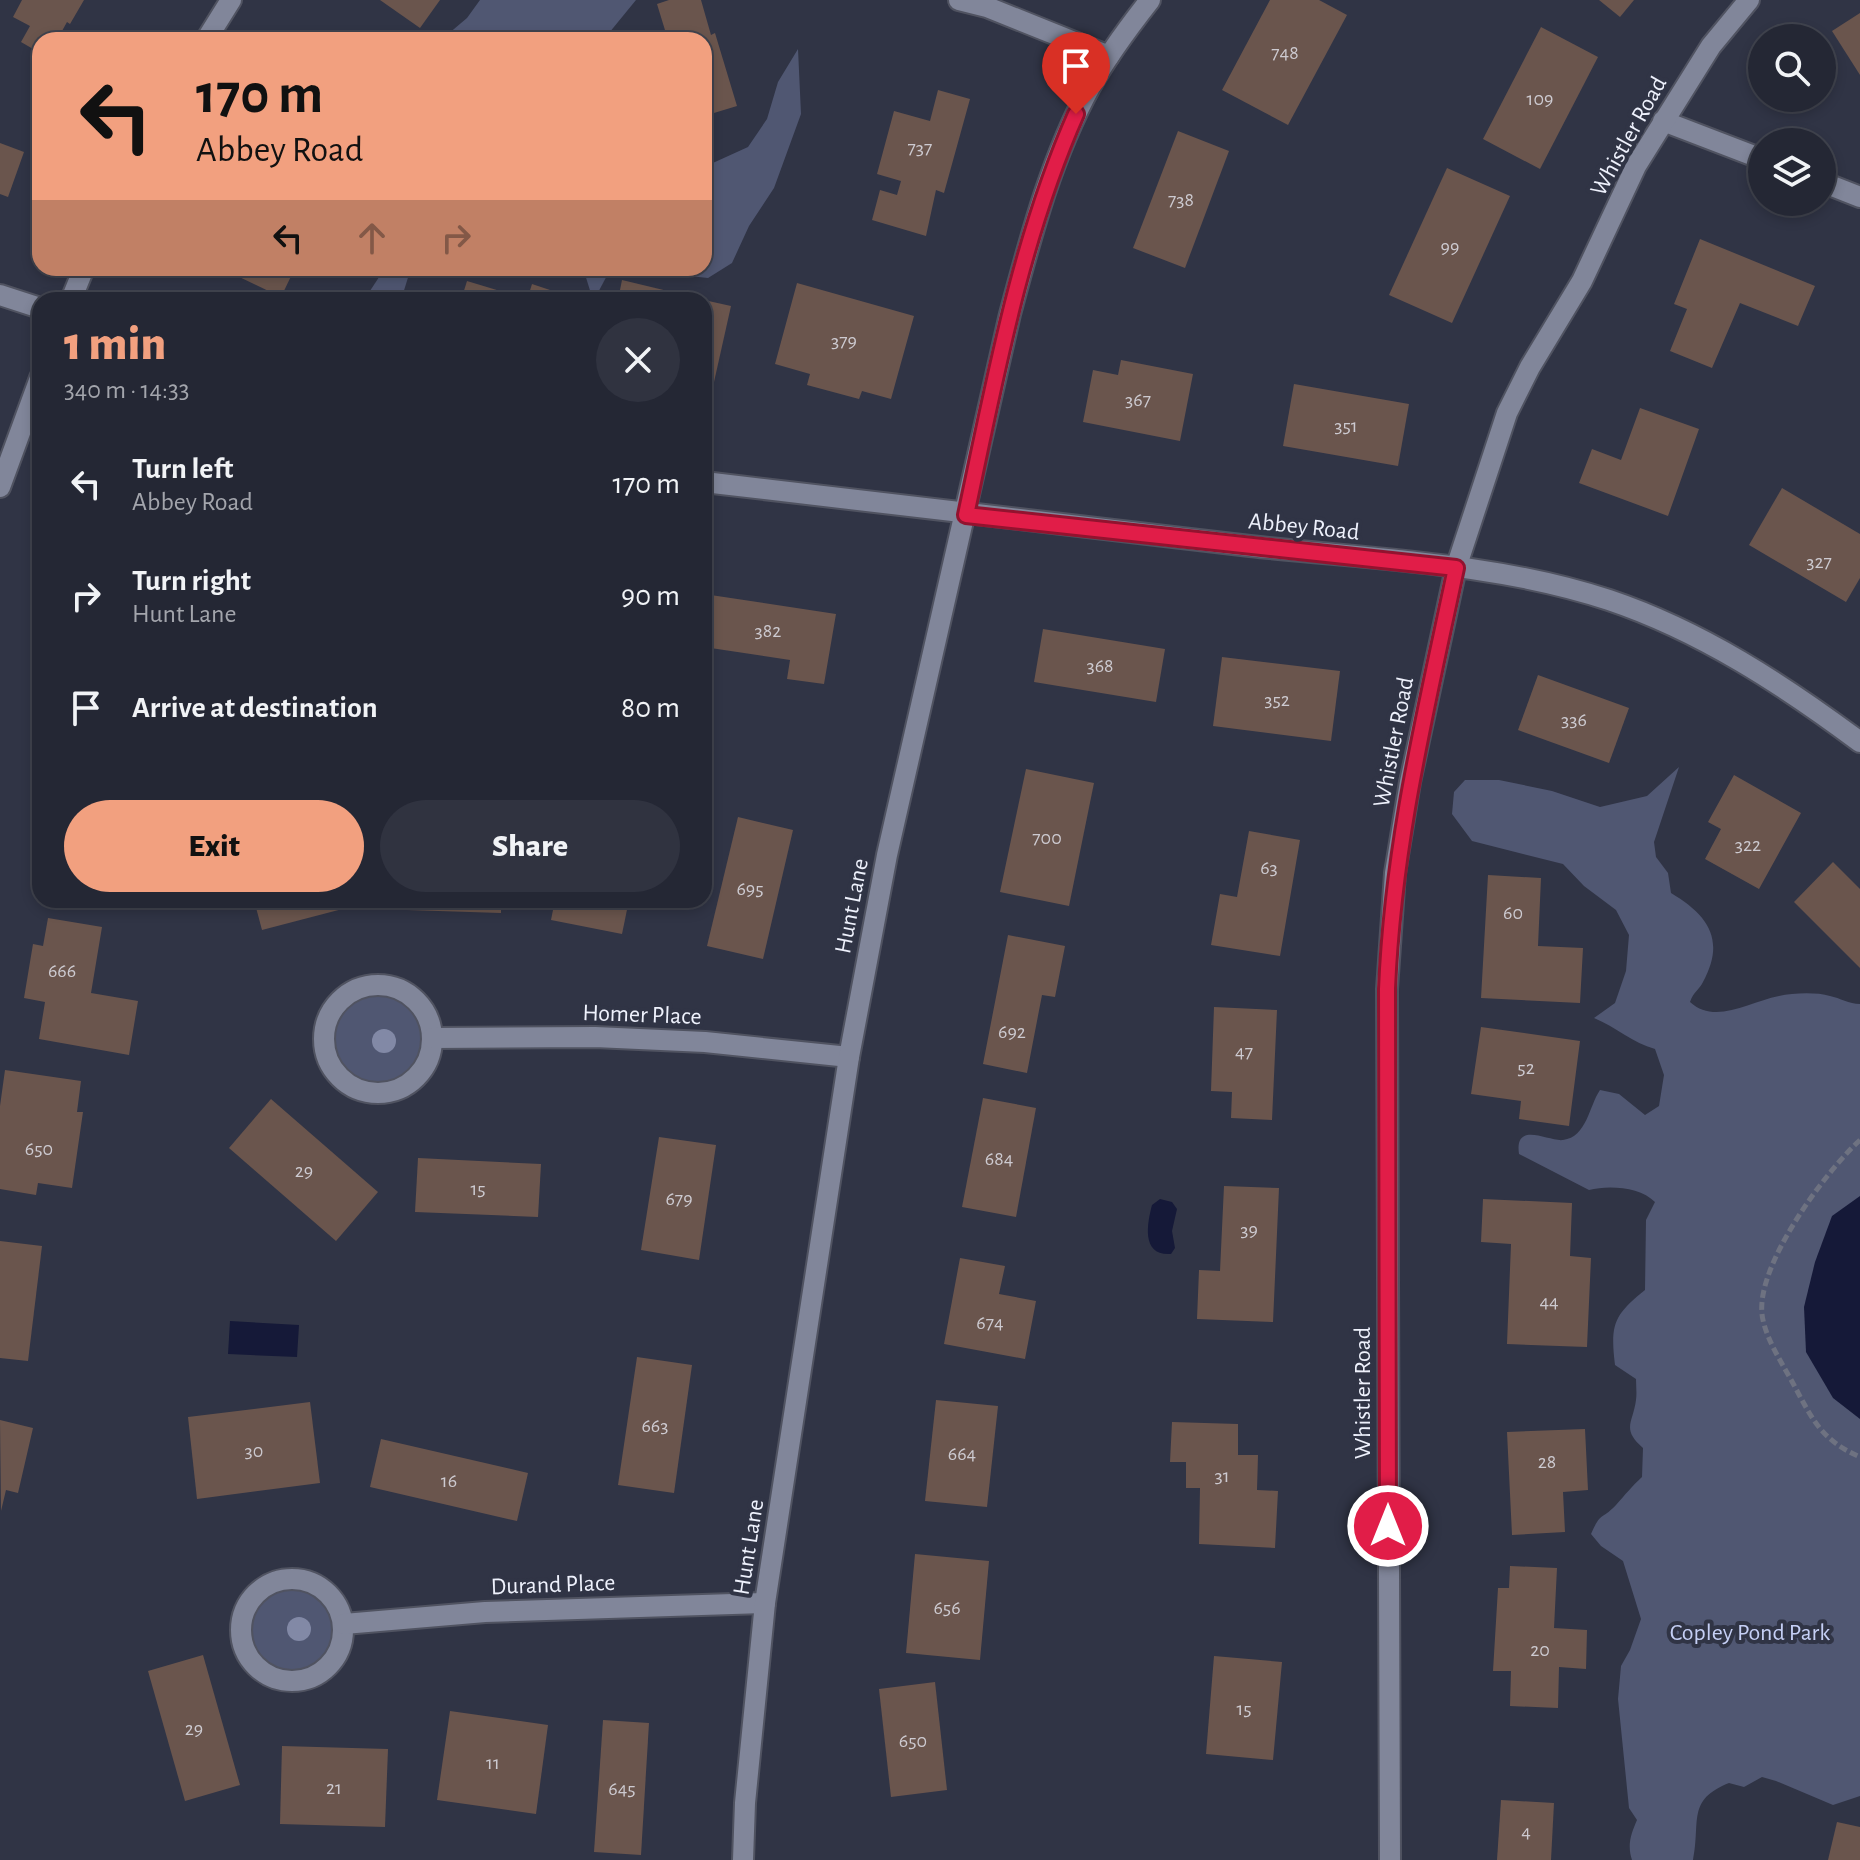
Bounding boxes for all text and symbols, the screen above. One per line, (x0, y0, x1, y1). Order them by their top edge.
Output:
map controls (1748, 24, 1836, 216)
button: search (1748, 24, 1836, 112)
pin (1042, 32, 1110, 114)
house number: 748 (1271, 43, 1299, 63)
icon: arrive (1054, 44, 1098, 88)
icon: left (64, 64, 168, 168)
text: 170 m (196, 67, 323, 123)
street label: Whistler Road (1586, 73, 1671, 200)
house number: 109 (1527, 89, 1553, 109)
button: layers (1748, 128, 1836, 216)
text: Abbey Road (196, 132, 363, 168)
house number: 737 (908, 138, 932, 158)
house number: 738 (1168, 190, 1194, 210)
icon: left (266, 216, 310, 260)
icon: ahead (350, 216, 394, 260)
icon: right (434, 216, 478, 260)
house number: 99 (1441, 237, 1459, 257)
button: close (596, 318, 680, 402)
text: 1 min (64, 321, 166, 369)
house number: 379 (831, 331, 857, 351)
text: 340 m · 14:33 (64, 377, 189, 403)
house number: 367 (1125, 390, 1151, 410)
house number: 351 (1334, 416, 1358, 436)
text: Turn left (132, 454, 233, 484)
icon: left (64, 462, 108, 506)
text: 170 m (612, 469, 680, 499)
text: Abbey Road (132, 489, 253, 515)
street label: Abbey Road (1247, 509, 1361, 545)
house number: 327 (1806, 552, 1832, 572)
text: Turn right (132, 566, 251, 596)
icon: right (64, 574, 108, 618)
text: 90 m (621, 581, 680, 611)
text: Hunt Lane (132, 601, 237, 627)
house number: 382 (755, 621, 781, 641)
house number: 368 (1086, 656, 1114, 676)
street label: Whistler Road (1370, 675, 1418, 809)
icon: arrive (64, 686, 108, 730)
house number: 352 (1264, 690, 1290, 710)
text: Arrive at destination (132, 693, 378, 723)
text: 80 m (621, 693, 680, 723)
house number: 336 (1561, 710, 1587, 730)
button: Exit (64, 800, 364, 892)
button: Share (380, 800, 680, 892)
house number: 700 (1032, 828, 1062, 848)
house number: 322 (1735, 835, 1761, 855)
street label: Hunt Lane (831, 857, 873, 956)
house number: 63 (1260, 858, 1278, 878)
house number: 695 (736, 879, 764, 899)
house number: 60 (1503, 903, 1523, 923)
house number: 666 (48, 961, 76, 981)
street label: Homer Place (582, 1001, 702, 1029)
house number: 692 (998, 1022, 1026, 1042)
house number: 47 (1235, 1042, 1253, 1062)
house number: 52 (1517, 1058, 1535, 1078)
house number: 650 (25, 1139, 53, 1159)
house number: 684 (985, 1149, 1013, 1169)
house number: 29 (295, 1161, 313, 1181)
house number: 15 (470, 1179, 486, 1199)
house number: 679 (665, 1189, 693, 1209)
house number: 39 (1240, 1220, 1258, 1240)
house number: 44 (1539, 1292, 1559, 1312)
house number: 674 (976, 1313, 1004, 1333)
street label: Whistler Road (1351, 1327, 1375, 1459)
house number: 663 (641, 1416, 669, 1436)
house number: 30 (245, 1441, 263, 1461)
house number: 664 (948, 1444, 976, 1464)
house number: 28 (1538, 1452, 1556, 1472)
house number: 31 (1214, 1466, 1230, 1486)
house number: 16 (441, 1471, 457, 1491)
position arrow (1346, 1484, 1430, 1568)
street label: Hunt Lane (730, 1498, 768, 1597)
street label: Durand Place (490, 1571, 616, 1599)
house number: 656 (933, 1598, 961, 1618)
park label: Copley Pond Park (1670, 1621, 1830, 1645)
house number: 20 (1530, 1640, 1550, 1660)
house number: 15 (1236, 1699, 1252, 1719)
house number: 29 (185, 1719, 203, 1739)
house number: 650 (899, 1731, 927, 1751)
house number: 11 (486, 1753, 500, 1773)
house number: 21 (326, 1778, 342, 1798)
house number: 645 (608, 1779, 636, 1799)
house number: 4 (1521, 1822, 1531, 1842)

